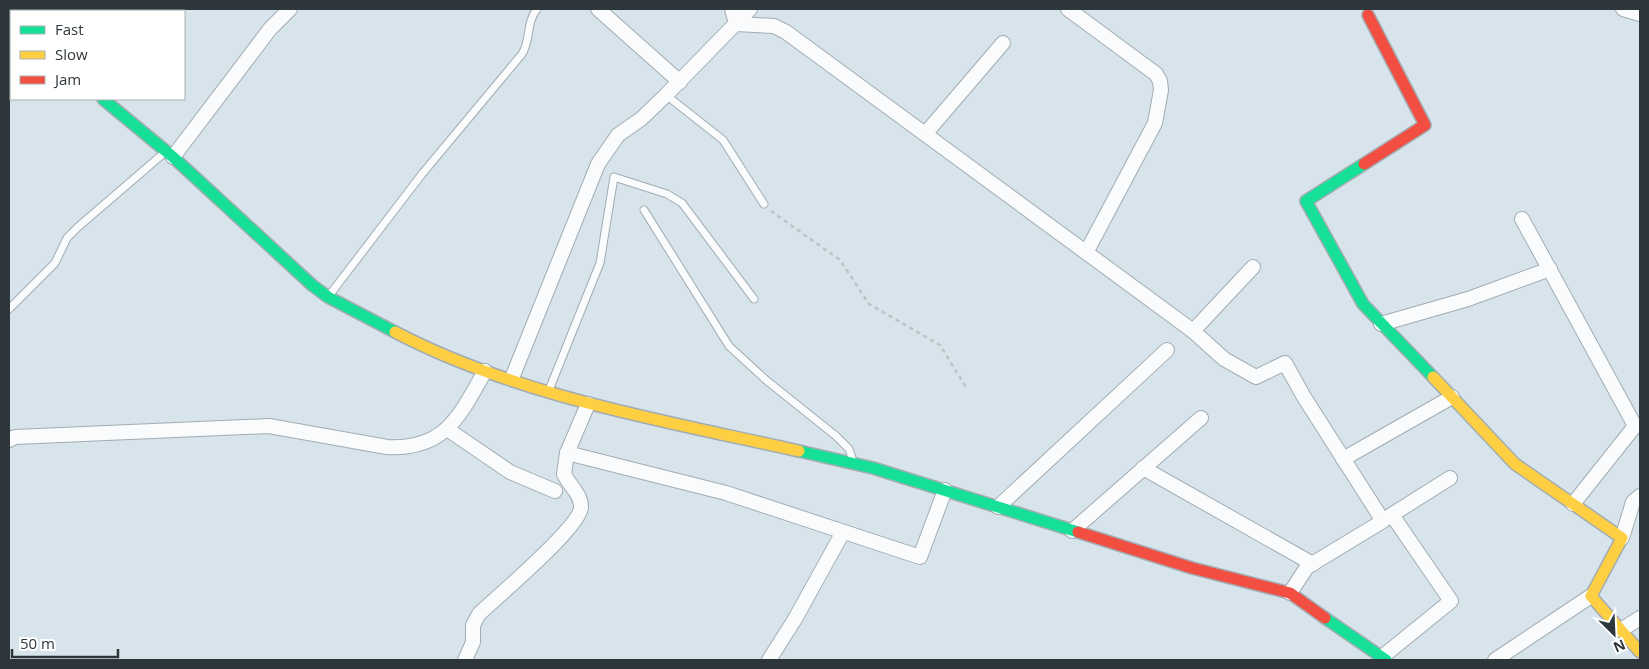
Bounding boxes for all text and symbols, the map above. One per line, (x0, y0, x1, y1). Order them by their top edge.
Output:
legend (10, 10, 185, 100)
text: Fast (55, 19, 84, 39)
text: Slow (55, 44, 88, 64)
text: Jam (53, 69, 81, 89)
north arrow (1589, 609, 1639, 659)
scale bar (12, 626, 119, 658)
text: 50 m (20, 633, 55, 653)
text: N (1610, 635, 1629, 657)

